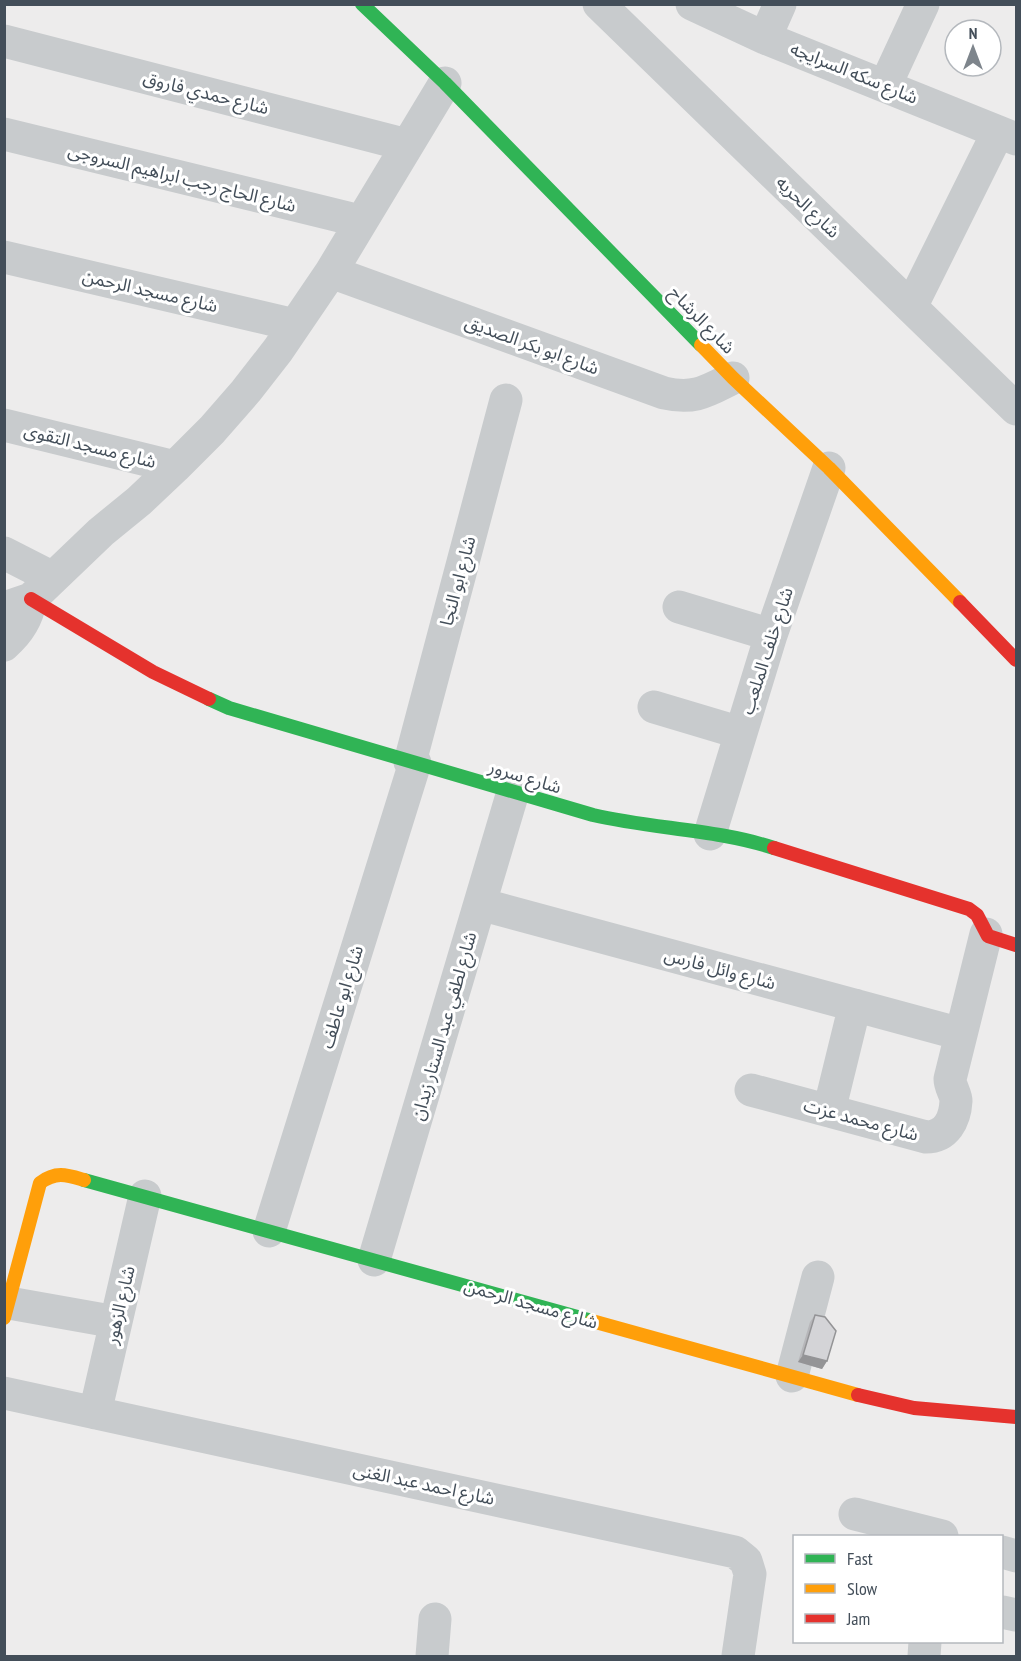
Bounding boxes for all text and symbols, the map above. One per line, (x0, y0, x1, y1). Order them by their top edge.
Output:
north arrow (943, 18, 1003, 78)
text: N (969, 23, 977, 43)
street label: شارع سكه السرايجه (786, 36, 921, 111)
street label: شارع حمدي فاروق (140, 66, 271, 122)
street label: شارع الحاج رجب ابراهيم السروجى (65, 138, 299, 220)
street label: شارع الحريه (769, 171, 845, 245)
street label: شارع مسجد الرحمن (80, 264, 220, 320)
street label: شارع الرشاح (662, 281, 740, 360)
street label: شارع ابو بكر الصديق (461, 310, 602, 382)
street label: شارع مسجد التقوى (21, 418, 159, 476)
street label: شارع ابو النجا (434, 533, 483, 629)
street label: شارع خلف الملعب (735, 584, 801, 718)
street label: شارع سرور (484, 754, 564, 801)
street label: شارع لطفي عبد الستار زيدان (406, 929, 484, 1124)
street label: شارع ابو عاطف (315, 943, 371, 1052)
street label: شارع وائل فارس (661, 943, 778, 997)
street label: شارع محمد عزت (801, 1093, 921, 1149)
street label: شارع الزهور (99, 1263, 143, 1348)
street label: شارع مسجد الرحمن (461, 1273, 601, 1336)
street label: شارع احمد عبد الغنى (351, 1457, 497, 1513)
legend (793, 1535, 1003, 1643)
text: Fast (847, 1547, 873, 1570)
text: Slow (847, 1577, 878, 1600)
text: Jam (846, 1607, 870, 1630)

